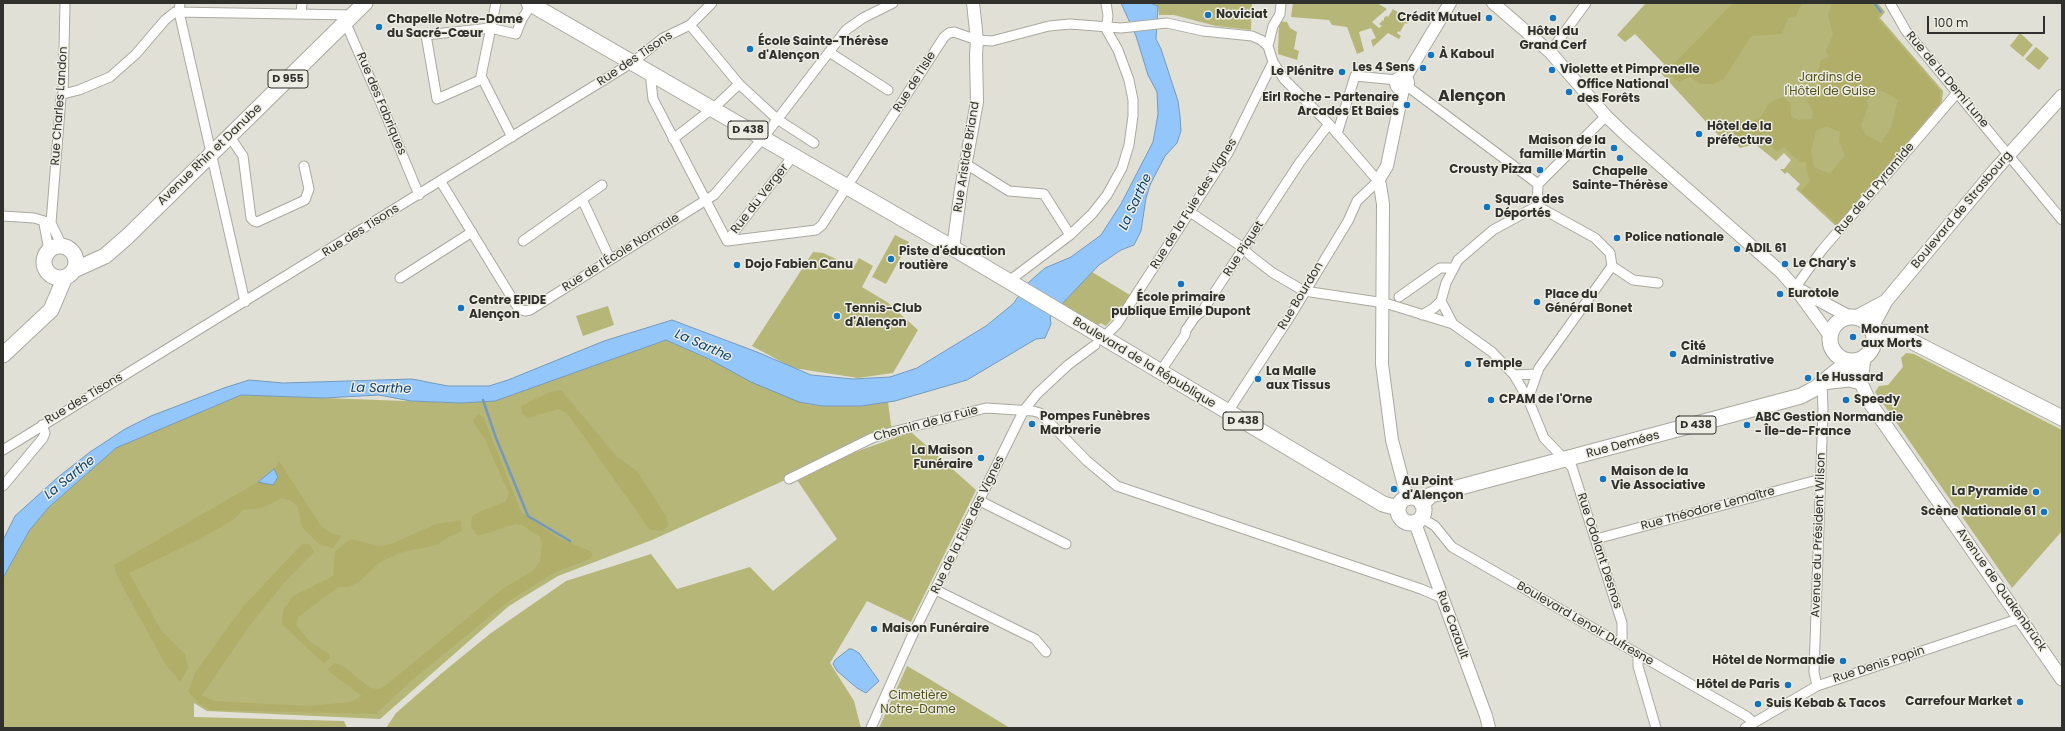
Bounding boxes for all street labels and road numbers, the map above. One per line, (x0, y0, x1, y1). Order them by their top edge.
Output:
street label: Rue des Tisons (595, 28, 675, 90)
street label: Rue de la Demi Lune (1903, 29, 1991, 131)
street label: Rue Charles Landon (49, 46, 71, 166)
street label: Rue de l'Isle (891, 49, 939, 115)
street label: Rue des Fabriques (353, 51, 409, 157)
road number: D 955 (268, 70, 308, 88)
street label: Rue Aristide Briand (951, 100, 983, 214)
street label: Avenue Rhin et Danube (155, 101, 265, 209)
road number: D 438 (728, 121, 768, 139)
street label: Rue de la Fuie des Vignes (1148, 136, 1240, 272)
street label: Rue de la Pyramide (1832, 140, 1918, 238)
street label: Boulevard de Strasbourg (1909, 148, 2015, 272)
street label: Rue du Verger (728, 161, 792, 237)
street label: Rue des Tisons (320, 202, 402, 260)
street label: Rue de l'École Normale (560, 211, 682, 295)
street label: Rue Piquet (1221, 219, 1267, 279)
street label: Rue Bourdon (1275, 260, 1327, 332)
street label: Boulevard de la République (1070, 314, 1218, 412)
street label: Rue des Tisons (43, 370, 125, 428)
street label: Chemin de la Fuie (872, 403, 980, 445)
road number: D 438 (1223, 412, 1263, 430)
road number: D 438 (1676, 416, 1716, 434)
street label: Rue Demées (1585, 428, 1661, 462)
street label: Avenue du Président Wilson (1809, 452, 1829, 618)
street label: Rue de la Fuie des Vignes (928, 454, 1008, 596)
street label: Rue Théodore Lemaître (1639, 484, 1777, 534)
street label: Rue Odolant Desnos (1573, 491, 1625, 611)
street label: Avenue de Quakenbrück (1953, 526, 2049, 654)
street label: Boulevard Lenoir Dufresne (1514, 579, 1656, 669)
street label: Rue Cazault (1433, 589, 1471, 661)
street label: Rue Denis Papin (1831, 643, 1927, 687)

